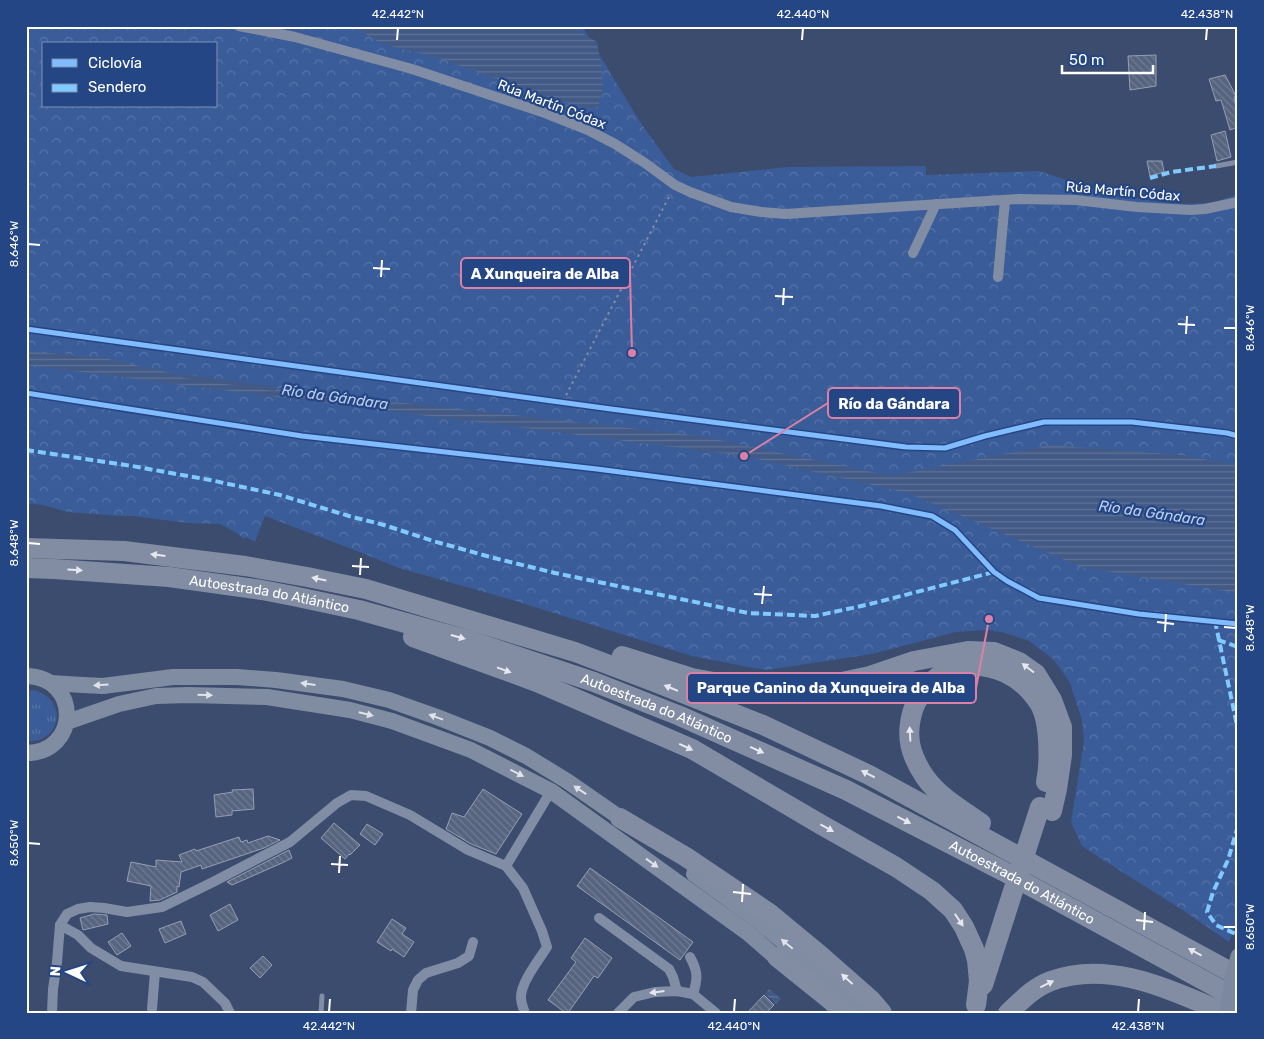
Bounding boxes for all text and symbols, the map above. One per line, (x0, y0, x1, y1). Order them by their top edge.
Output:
text: 42.442°N (372, 7, 424, 21)
text: 42.440°N (777, 7, 829, 21)
text: 42.438°N (1181, 7, 1233, 21)
legend (42, 42, 218, 108)
scale bar (1062, 42, 1153, 74)
text: 50 m (1069, 51, 1104, 69)
text: Ciclovía (88, 54, 142, 72)
street label: Rúa Martín Códax (495, 76, 609, 133)
text: Sendero (88, 78, 146, 96)
street label: Rúa Martín Códax (1065, 178, 1181, 205)
text: 8.646°W (7, 220, 21, 267)
callout: A Xunqueira de Alba (461, 258, 630, 288)
text: A Xunqueira de Alba (471, 265, 619, 283)
text: 8.646°W (1243, 304, 1257, 351)
water label: Río da Gándara (280, 381, 390, 413)
callout: Río da Gándara (828, 388, 960, 418)
text: Río da Gándara (838, 395, 950, 413)
water label: Río da Gándara (1097, 497, 1207, 529)
text: 8.648°W (7, 519, 21, 567)
one-way arrow (150, 551, 166, 559)
one-way arrow (67, 567, 83, 575)
street label: Autoestrada do Atlántico (188, 572, 351, 617)
one-way arrow (310, 575, 326, 583)
text: 8.648°W (1243, 604, 1257, 652)
one-way arrow (451, 633, 466, 641)
one-way arrow (1022, 663, 1035, 674)
one-way arrow (497, 666, 512, 674)
street label: Autoestrada do Atlántico (579, 670, 735, 747)
callout: Parque Canino da Xunqueira de Alba (687, 673, 976, 703)
text: Parque Canino da Xunqueira de Alba (697, 679, 965, 697)
one-way arrow (300, 680, 316, 688)
one-way arrow (93, 682, 109, 690)
one-way arrow (664, 684, 678, 692)
one-way arrow (197, 692, 213, 700)
one-way arrow (358, 710, 373, 718)
one-way arrow (428, 713, 443, 721)
one-way arrow (905, 726, 913, 742)
one-way arrow (679, 743, 693, 751)
one-way arrow (750, 747, 764, 755)
one-way arrow (510, 769, 524, 777)
one-way arrow (861, 770, 875, 778)
one-way arrow (573, 785, 587, 795)
one-way arrow (897, 816, 911, 824)
text: 8.650°W (7, 819, 21, 866)
one-way arrow (819, 824, 834, 832)
street label: Autoestrada do Atlántico (946, 837, 1097, 928)
one-way arrow (645, 858, 658, 868)
text: 8.650°W (1243, 903, 1257, 950)
one-way arrow (954, 913, 964, 926)
one-way arrow (781, 938, 793, 950)
north arrow (42, 946, 92, 996)
one-way arrow (1188, 948, 1202, 956)
text: N (47, 966, 64, 977)
one-way arrow (842, 973, 854, 985)
one-way arrow (1040, 980, 1054, 988)
one-way arrow (649, 988, 665, 996)
text: 42.442°N (303, 1019, 355, 1033)
text: 42.440°N (708, 1019, 760, 1033)
text: 42.438°N (1112, 1019, 1164, 1033)

